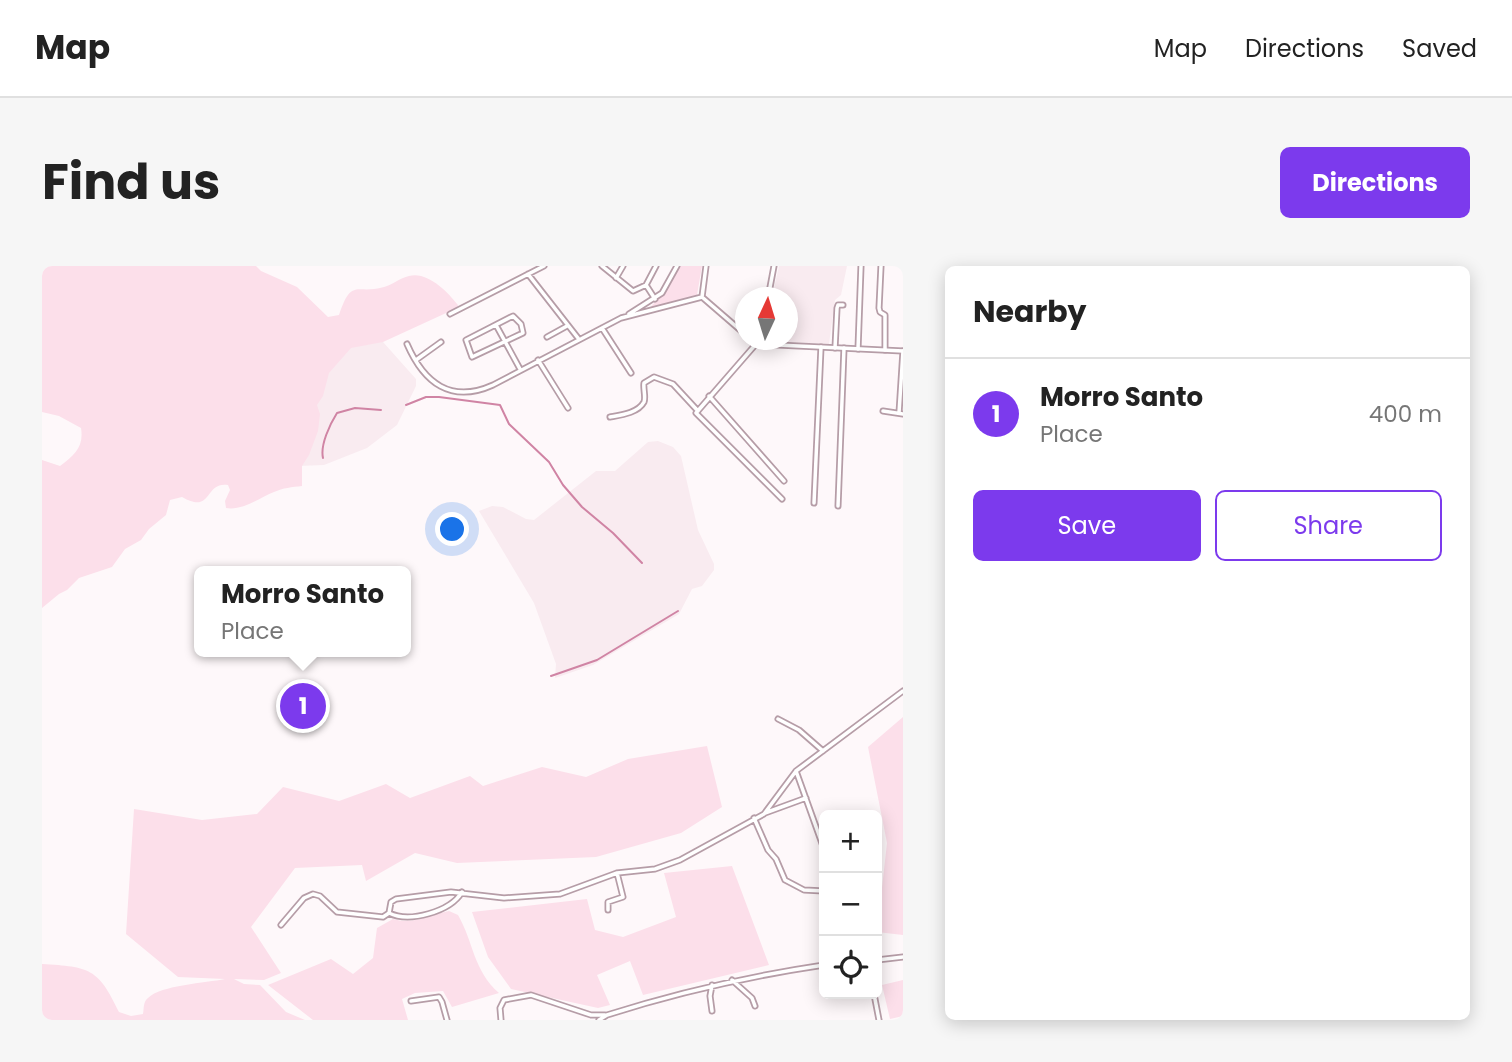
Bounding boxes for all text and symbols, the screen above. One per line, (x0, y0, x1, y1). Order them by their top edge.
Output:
text: Map (35, 24, 110, 71)
text: Map (1154, 32, 1207, 65)
text: Directions (1245, 32, 1364, 65)
text: Saved (1402, 32, 1477, 65)
button: Directions (1280, 147, 1470, 218)
text: Find us (42, 148, 220, 216)
north arrow (735, 287, 798, 350)
text: Nearby (973, 290, 1087, 333)
text: Morro Santo (1040, 379, 1203, 415)
text: 1 (992, 398, 1000, 430)
text: 400 m (1369, 398, 1442, 430)
text: Place (1040, 418, 1103, 450)
button: Save (973, 490, 1201, 561)
button: Share (1215, 490, 1442, 561)
your location (435, 512, 469, 546)
popup (194, 566, 411, 657)
text: Morro Santo (221, 576, 384, 612)
text: Place (221, 615, 284, 647)
pin: 1 (280, 680, 326, 732)
map controls (819, 810, 882, 999)
button: + (819, 810, 882, 873)
button: − (819, 873, 882, 936)
button: locate (819, 936, 882, 999)

